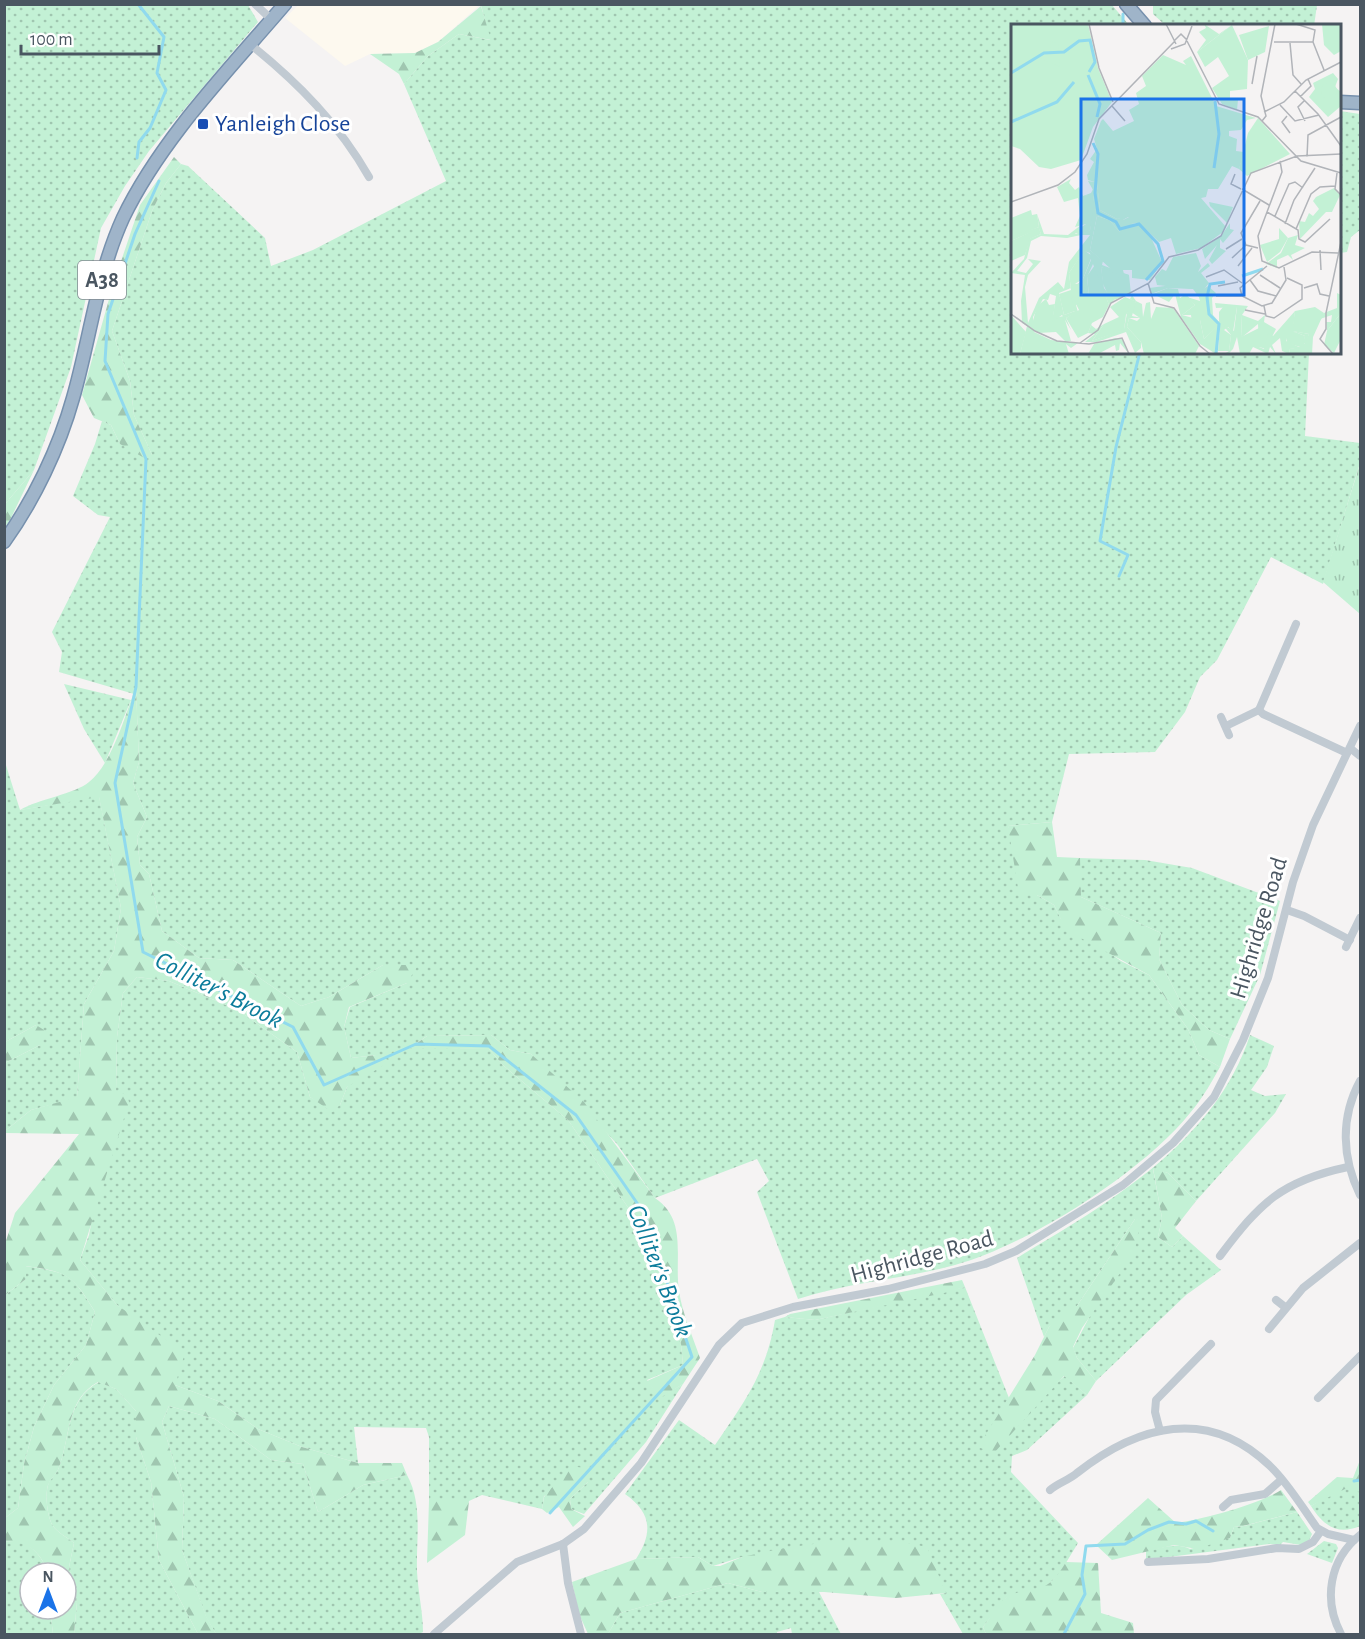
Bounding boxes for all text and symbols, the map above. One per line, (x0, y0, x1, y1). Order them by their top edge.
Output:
scale bar (21, 18, 159, 56)
inset map (1011, 24, 1341, 354)
text: 100 m (30, 31, 73, 49)
place label: Yanleigh Close (215, 112, 350, 136)
marker: Yanleigh Close (196, 117, 210, 131)
road number: A38 (78, 261, 126, 299)
street label: Highridge Road (1226, 854, 1292, 1002)
water label: Colliter's Brook (151, 947, 287, 1033)
water label: Colliter's Brook (623, 1201, 697, 1341)
street label: Highridge Road (848, 1226, 996, 1288)
north arrow (18, 1561, 78, 1621)
text: N (42, 1569, 54, 1585)

